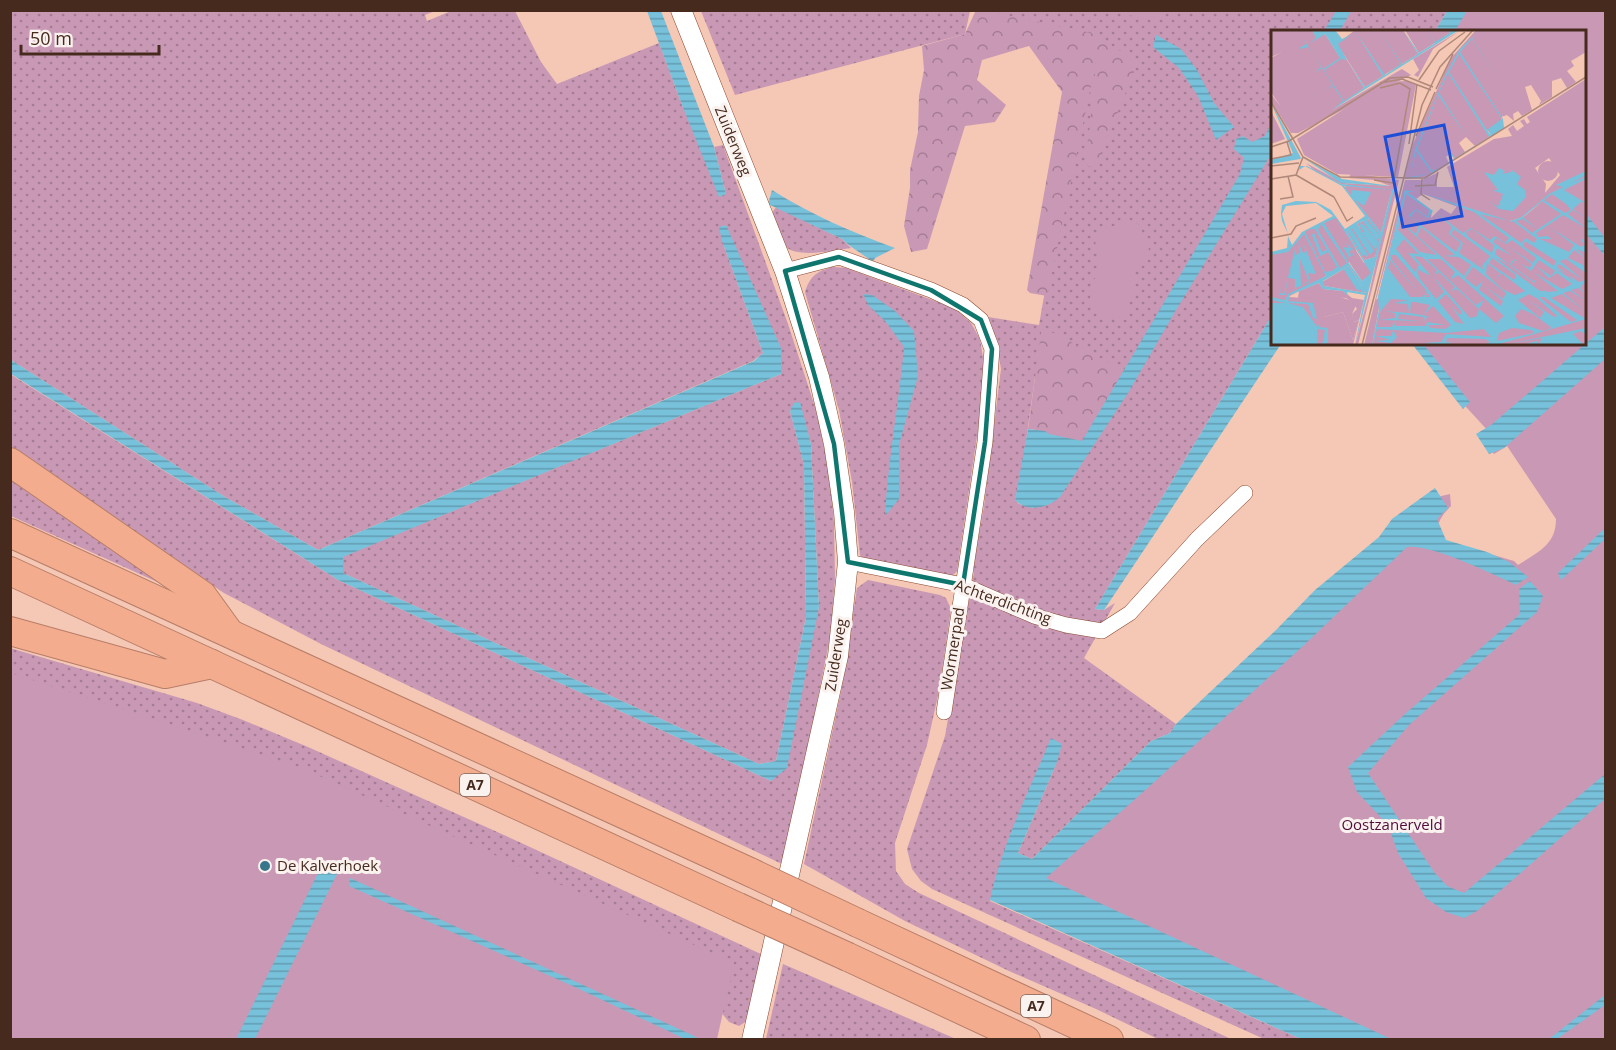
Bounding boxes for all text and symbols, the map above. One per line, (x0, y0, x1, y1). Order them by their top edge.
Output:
scale bar (21, 18, 159, 56)
text: 50 m (30, 26, 72, 50)
inset map (1271, 30, 1586, 345)
street label: Zuiderweg (711, 103, 757, 178)
street label: Achterdichting (952, 574, 1055, 628)
street label: Wormerpad (936, 606, 968, 692)
street label: Zuiderweg (819, 617, 851, 693)
road number: A7 (460, 774, 490, 796)
park label: Oostzanerveld (1341, 814, 1443, 834)
place label: De Kalverhoek (277, 855, 378, 875)
marker: De Kalverhoek (258, 859, 272, 873)
road number: A7 (1021, 995, 1051, 1017)

